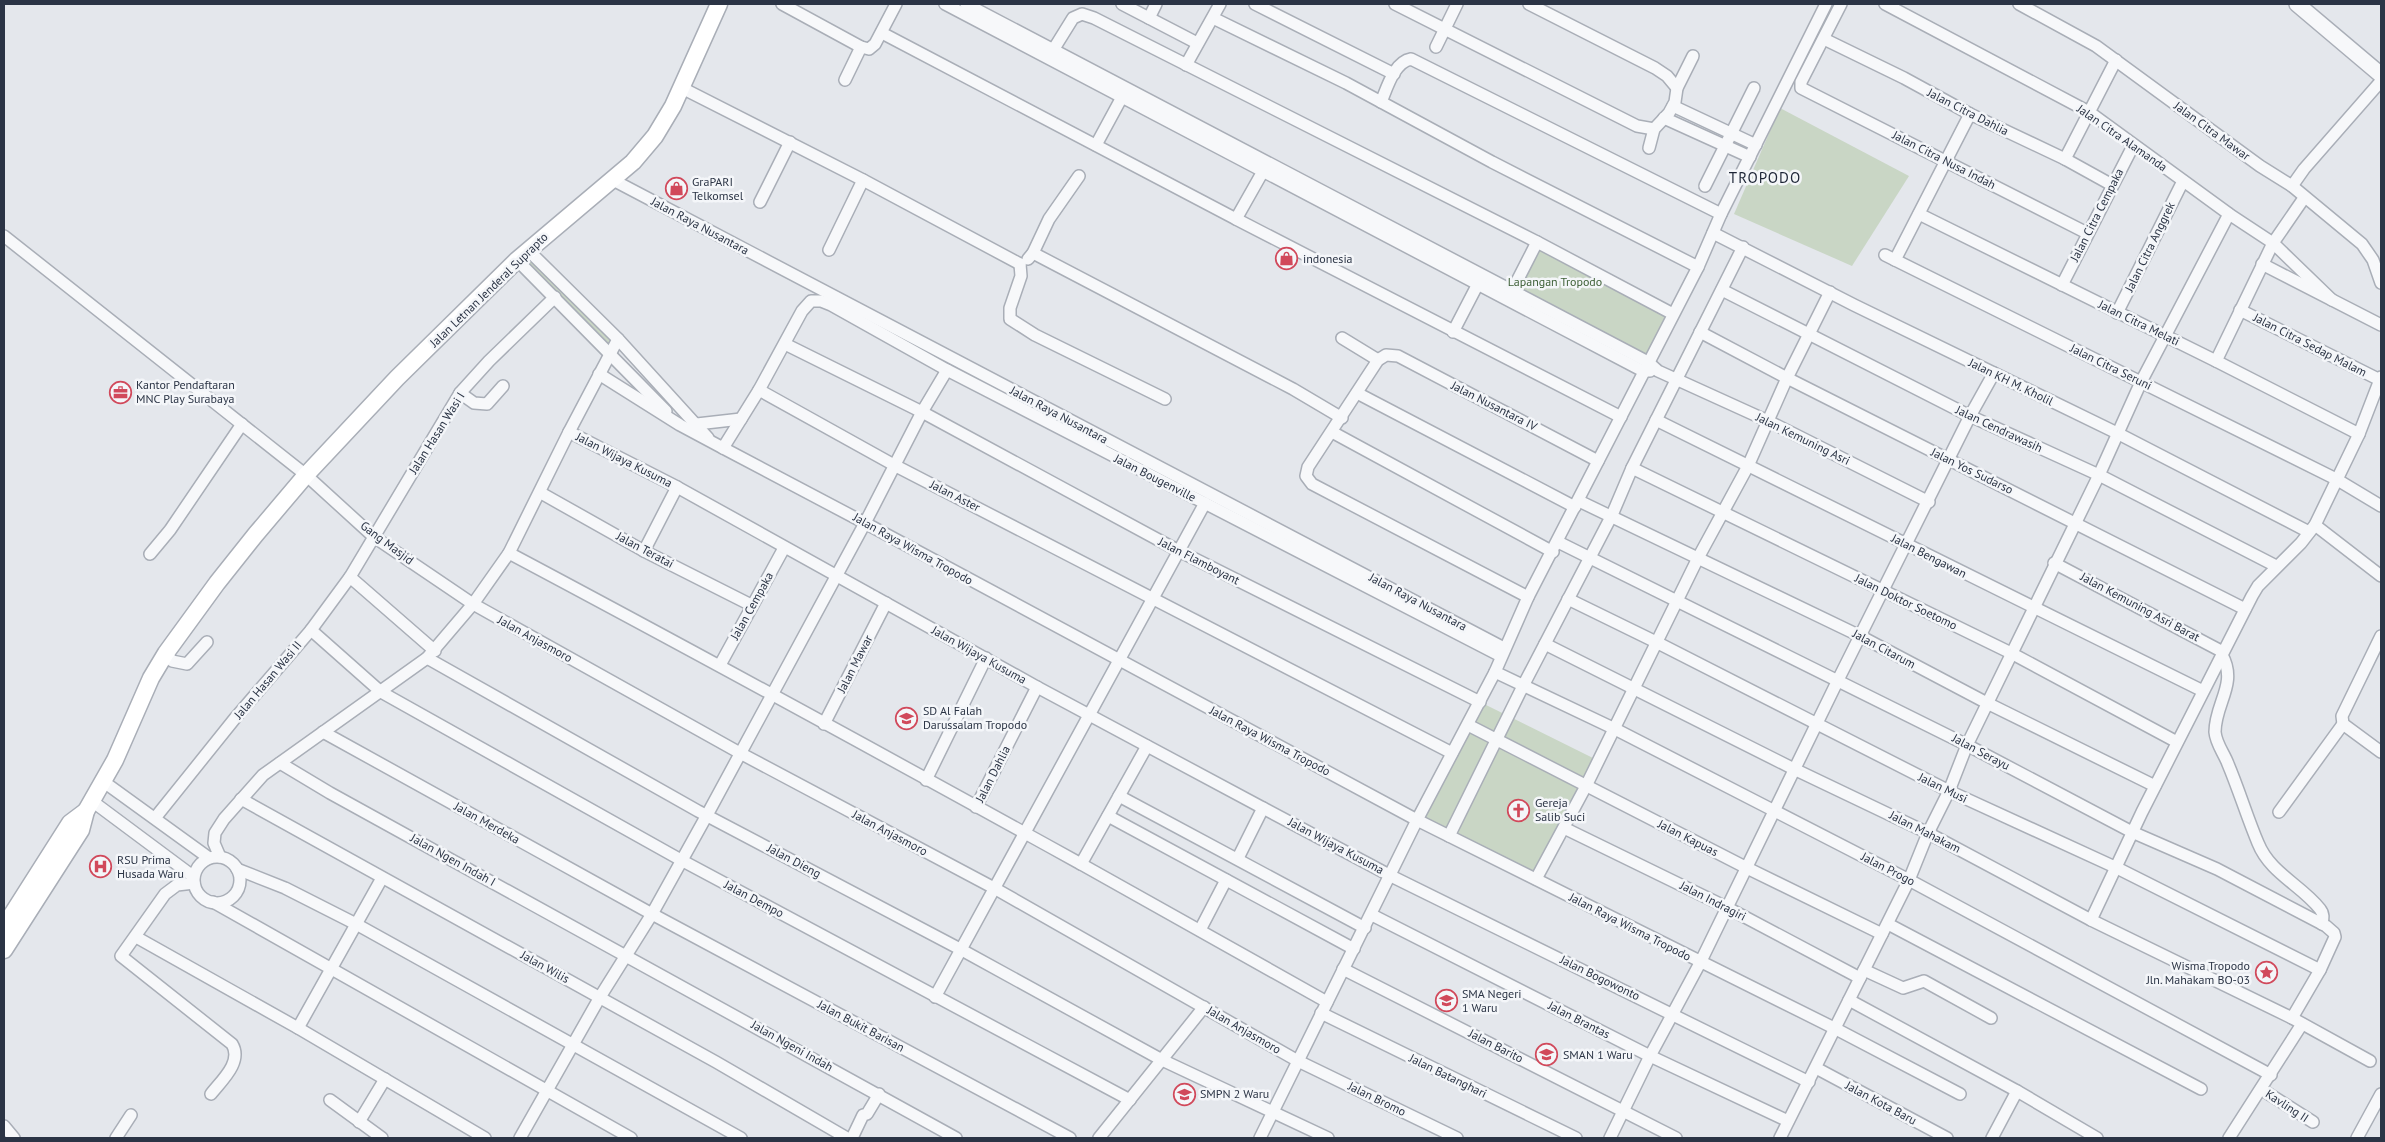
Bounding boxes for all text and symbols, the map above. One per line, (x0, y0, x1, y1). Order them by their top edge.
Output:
street label: Jalan Citra Dahlia (1924, 84, 2011, 138)
street label: Jalan Citra Mawar (2171, 97, 2253, 163)
street label: Jalan Citra Alamanda (2073, 100, 2170, 174)
street label: Jalan Citra Nusa Indah (1889, 127, 1998, 192)
street label: Jalan Citra Cempaka (2066, 166, 2127, 265)
district label: TROPODO (1729, 168, 1801, 187)
place label: GraPARI Telkomsel (692, 174, 744, 203)
shop icon: GraPARI Telkomsel (664, 177, 688, 201)
street label: Jalan Raya Nusantara (648, 193, 752, 258)
street label: Jalan Citra Anggrek (2121, 199, 2178, 295)
street label: Jalan Letnan Jenderal Suprapto (426, 229, 551, 351)
shop icon: indonesia (1275, 247, 1299, 271)
place label: indonesia (1303, 251, 1353, 266)
park label: Lapangan Tropodo (1508, 274, 1602, 289)
street label: Jalan Citra Melati (2095, 296, 2182, 349)
street label: Jalan Citra Sedap Malam (2250, 309, 2369, 380)
street label: Jalan Citra Seruni (2067, 340, 2154, 393)
street label: Jalan KH M. Kholil (1966, 354, 2056, 409)
place label: Kantor Pendaftaran MNC Play Surabaya (136, 377, 235, 406)
street label: Jalan Nusantara IV (1448, 377, 1540, 434)
office icon: Kantor Pendaftaran MNC Play Surabaya (108, 380, 132, 404)
street label: Jalan Raya Nusantara (1007, 382, 1111, 447)
street label: Jalan Hasan Wasi I (405, 389, 468, 477)
street label: Jalan Cendrawasih (1953, 401, 2045, 455)
street label: Jalan Kemuning Asri (1753, 409, 1853, 468)
street label: Jalan Wijaya Kusuma (573, 428, 675, 490)
street label: Jalan Yos Sudarso (1928, 444, 2016, 497)
street label: Jalan Bougenville (1111, 450, 1199, 505)
street label: Jalan Aster (927, 476, 983, 515)
street label: Jalan Raya Wisma Tropodo (850, 509, 976, 588)
street label: Gang Masjid (358, 518, 417, 568)
street label: Jalan Teratai (613, 528, 676, 571)
street label: Jalan Bengawan (1888, 530, 1969, 581)
street label: Jalan Flamboyant (1155, 533, 1242, 587)
street label: Jalan Kemuning Asri Barat (2077, 568, 2202, 644)
street label: Jalan Cempaka (726, 569, 776, 643)
street label: Jalan Raya Nusantara (1366, 569, 1470, 634)
street label: Jalan Doktor Soetomo (1852, 570, 1960, 633)
street label: Jalan Anjasmoro (495, 611, 575, 665)
street label: Jalan Wijaya Kusuma (928, 622, 1029, 687)
street label: Jalan Citarum (1849, 625, 1918, 671)
street label: Jalan Mawar (833, 632, 876, 696)
street label: Jalan Hasan Wasi II (230, 638, 305, 722)
street label: Jalan Raya Wisma Tropodo (1206, 702, 1333, 779)
place label: SD Al Falah Darussalam Tropodo (923, 703, 1027, 732)
school or university icon: SD Al Falah Darussalam Tropodo (895, 706, 919, 730)
street label: Jalan Serayu (1949, 730, 2013, 773)
street label: Jalan Dahlia (971, 743, 1013, 806)
street label: Jalan Musi (1915, 769, 1970, 806)
place label: Gereja Salib Suci (1535, 795, 1585, 824)
street label: Jalan Merdeka (451, 798, 523, 847)
church icon: Gereja Salib Suci (1507, 798, 1531, 822)
street label: Jalan Anjasmoro (849, 806, 930, 859)
street label: Jalan Mahakam (1886, 807, 1963, 856)
street label: Jalan Wijaya Kusuma (1285, 814, 1387, 877)
street label: Jalan Kapuas (1655, 816, 1721, 859)
street label: Jalan Ngen Indah I (407, 830, 498, 889)
street label: Jalan Dieng (764, 840, 824, 881)
street label: Jalan Progo (1858, 848, 1918, 888)
place label: RSU Prima Husada Waru (117, 852, 184, 881)
hospital icon: RSU Prima Husada Waru (89, 855, 113, 879)
street label: Jalan Dempo (721, 876, 787, 921)
street label: Jalan Indragiri (1677, 877, 1749, 924)
street label: Jalan Raya Wisma Tropodo (1566, 889, 1694, 964)
street label: Jalan Wilis (517, 947, 572, 986)
street label: Jalan Bogowonto (1557, 951, 1643, 1003)
place label: Wisma Tropodo Jln. Mahakam BO-03 (2145, 958, 2250, 987)
place icon: Wisma Tropodo Jln. Mahakam BO-03 (2254, 961, 2278, 985)
place label: SMA Negeri 1 Waru (1462, 986, 1521, 1015)
school or university icon: SMA Negeri 1 Waru (1434, 989, 1458, 1013)
street label: Jalan Bukit Barisan (814, 996, 907, 1055)
street label: Jalan Brantas (1545, 997, 1613, 1042)
street label: Jalan Anjasmoro (1204, 1002, 1284, 1057)
street label: Jalan Ngeni Indah (748, 1016, 836, 1074)
street label: Jalan Barito (1466, 1025, 1526, 1066)
school or university icon: SMAN 1 Waru (1535, 1043, 1559, 1067)
place label: SMAN 1 Waru (1563, 1047, 1633, 1062)
street label: Jalan Batanghari (1406, 1050, 1489, 1101)
street label: Jalan Kota Baru (1842, 1077, 1919, 1128)
street label: Jalan Bromo (1345, 1078, 1409, 1119)
school or university icon: SMPN 2 Waru (1172, 1082, 1196, 1106)
place label: SMPN 2 Waru (1200, 1086, 1269, 1101)
street label: Kavling II (2263, 1086, 2312, 1125)

